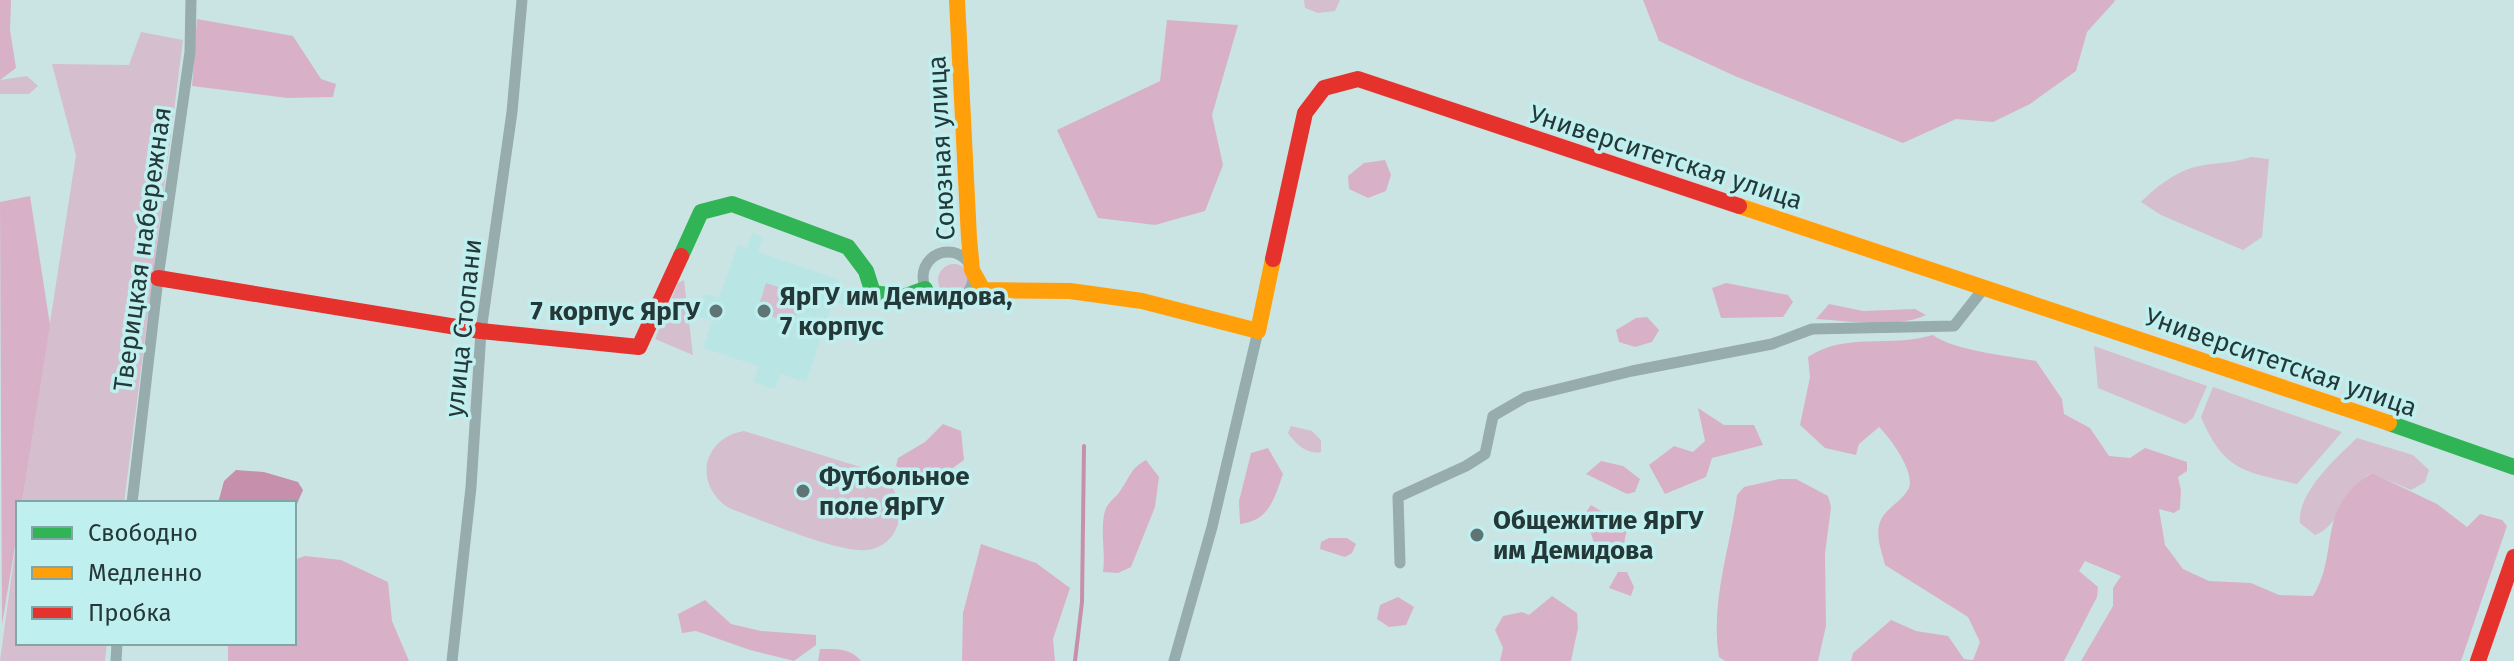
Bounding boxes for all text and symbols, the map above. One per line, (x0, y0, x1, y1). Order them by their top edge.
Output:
street label: Союзная улица (921, 55, 962, 241)
street label: Университетская улица (1525, 99, 1806, 216)
street label: Тверицкая набережная (107, 105, 178, 393)
street label: улица Стопани (439, 237, 488, 419)
place label: ЯрГУ им Демидова, 7 корпус (780, 281, 1013, 342)
place label: 7 корпус ЯрГУ (530, 296, 701, 327)
street label: Университетская улица (2141, 301, 2421, 424)
marker: 7 корпус ЯрГУ (707, 302, 725, 320)
marker: ЯрГУ им Демидова, 7 корпус (755, 302, 773, 320)
place label: Футбольное поле ЯрГУ (819, 461, 970, 522)
marker: Футбольное поле ЯрГУ (794, 482, 812, 500)
legend (16, 501, 296, 645)
place label: Общежитие ЯрГУ им Демидова (1493, 505, 1704, 566)
text: Свободно (88, 519, 198, 547)
marker: Общежитие ЯрГУ им Демидова (1468, 526, 1486, 544)
text: Медленно (88, 559, 202, 587)
text: Пробка (88, 599, 172, 627)

